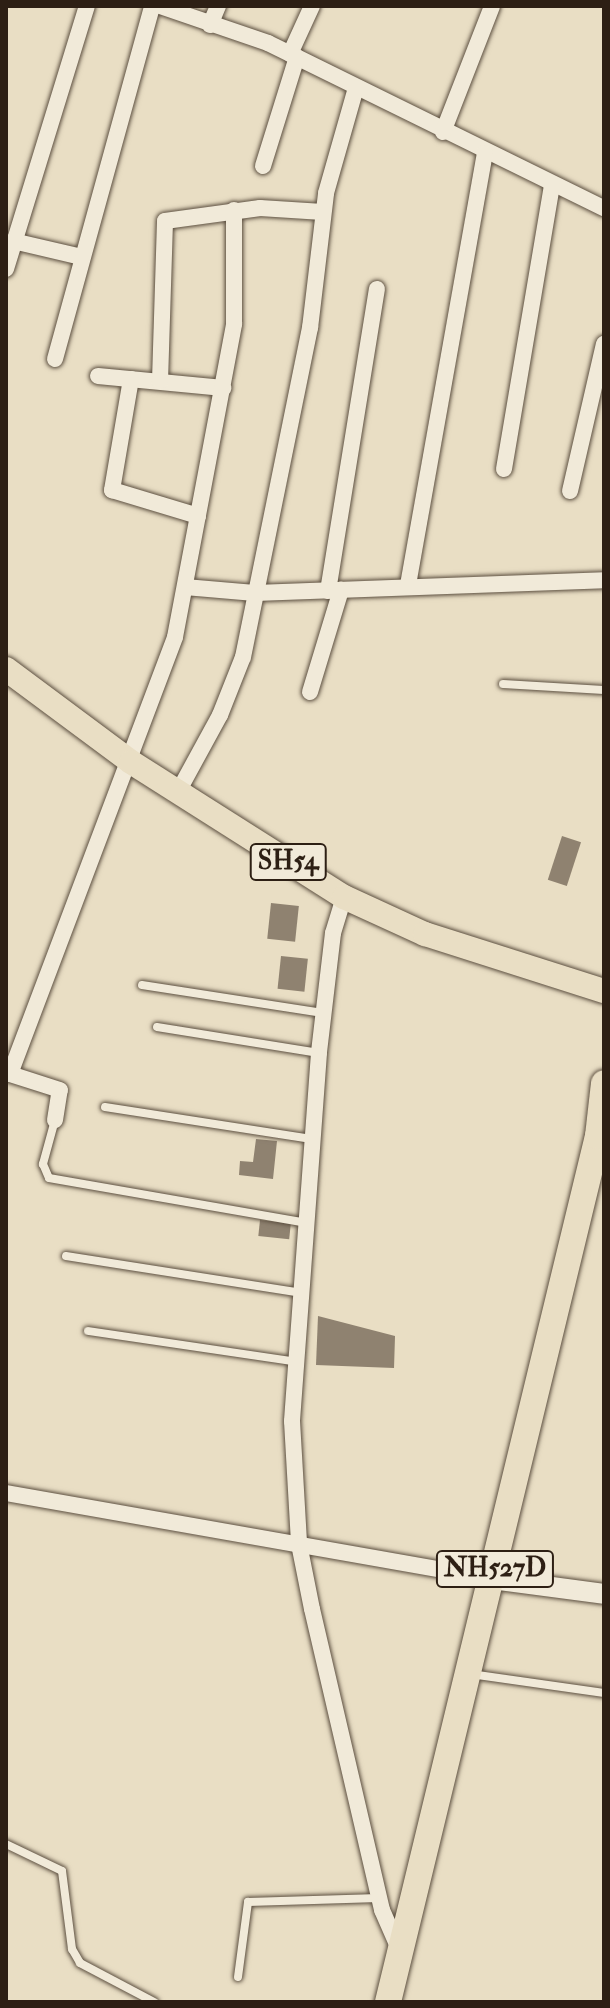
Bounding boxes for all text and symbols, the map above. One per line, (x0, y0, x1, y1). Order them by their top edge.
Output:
road number: SH54 (248, 840, 328, 884)
road number: NH527D (435, 1547, 555, 1591)

